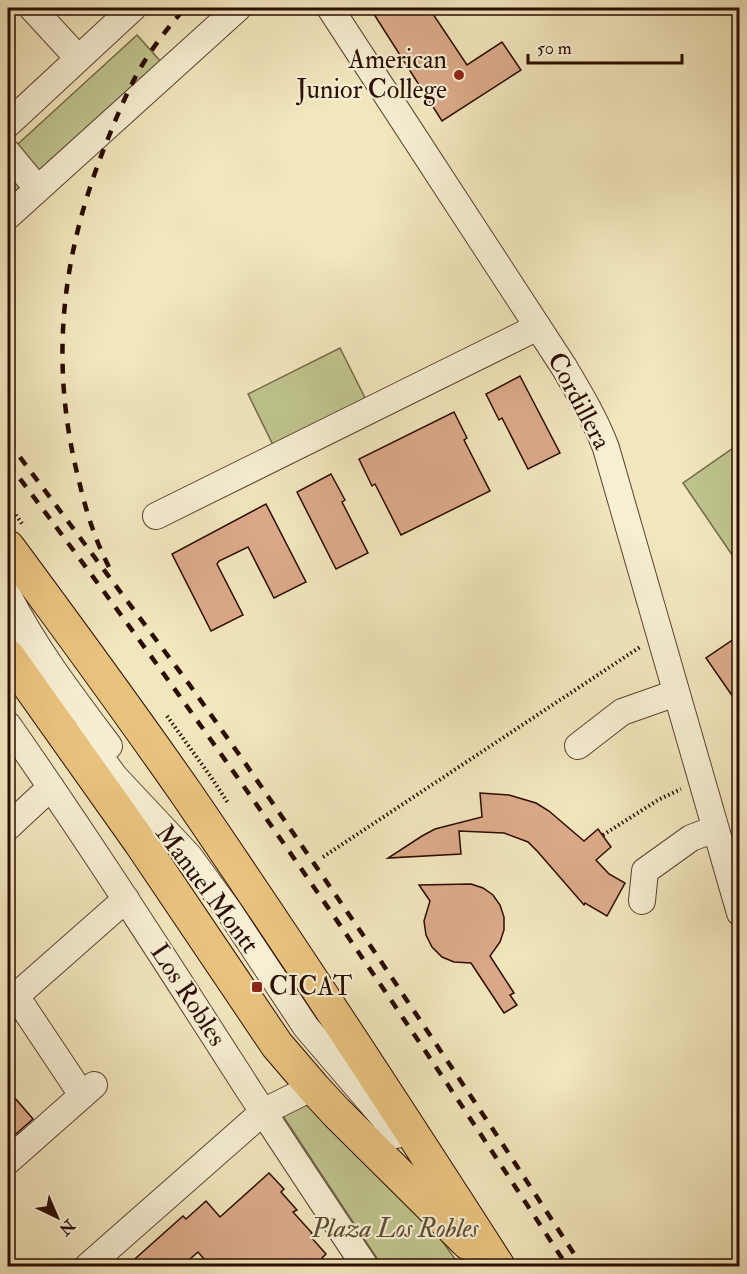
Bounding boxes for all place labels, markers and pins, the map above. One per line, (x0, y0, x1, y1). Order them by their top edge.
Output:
place label: American Junior College (295, 44, 447, 106)
marker: American Junior College (452, 68, 466, 82)
place label: CICAT (269, 971, 352, 1003)
marker: CICAT (250, 980, 264, 994)

